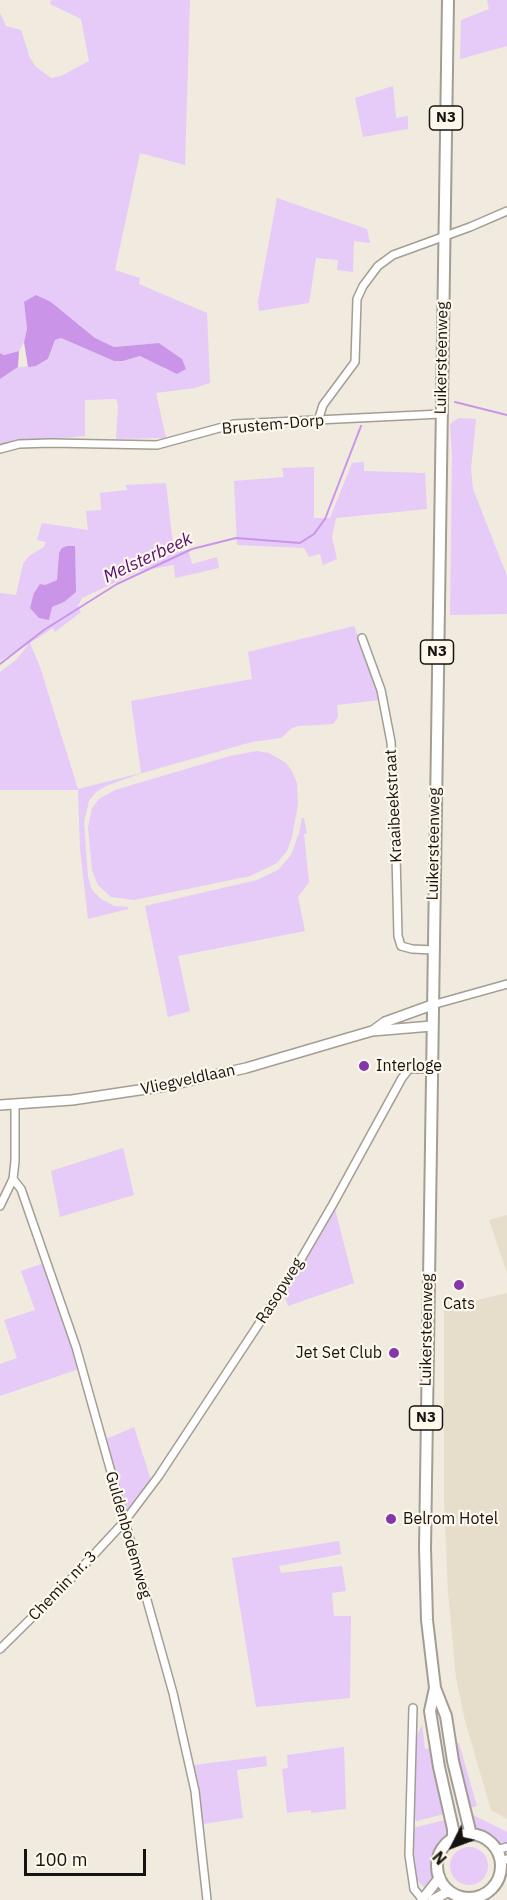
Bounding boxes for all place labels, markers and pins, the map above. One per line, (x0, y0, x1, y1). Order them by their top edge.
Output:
place label: Interloge (376, 1056, 442, 1076)
marker: Interloge (357, 1059, 371, 1073)
marker: Cats (452, 1278, 466, 1292)
place label: Cats (443, 1294, 475, 1314)
place label: Jet Set Club (296, 1343, 382, 1363)
marker: Jet Set Club (387, 1346, 401, 1360)
place label: Belrom Hotel (403, 1509, 498, 1529)
marker: Belrom Hotel (384, 1512, 398, 1526)

